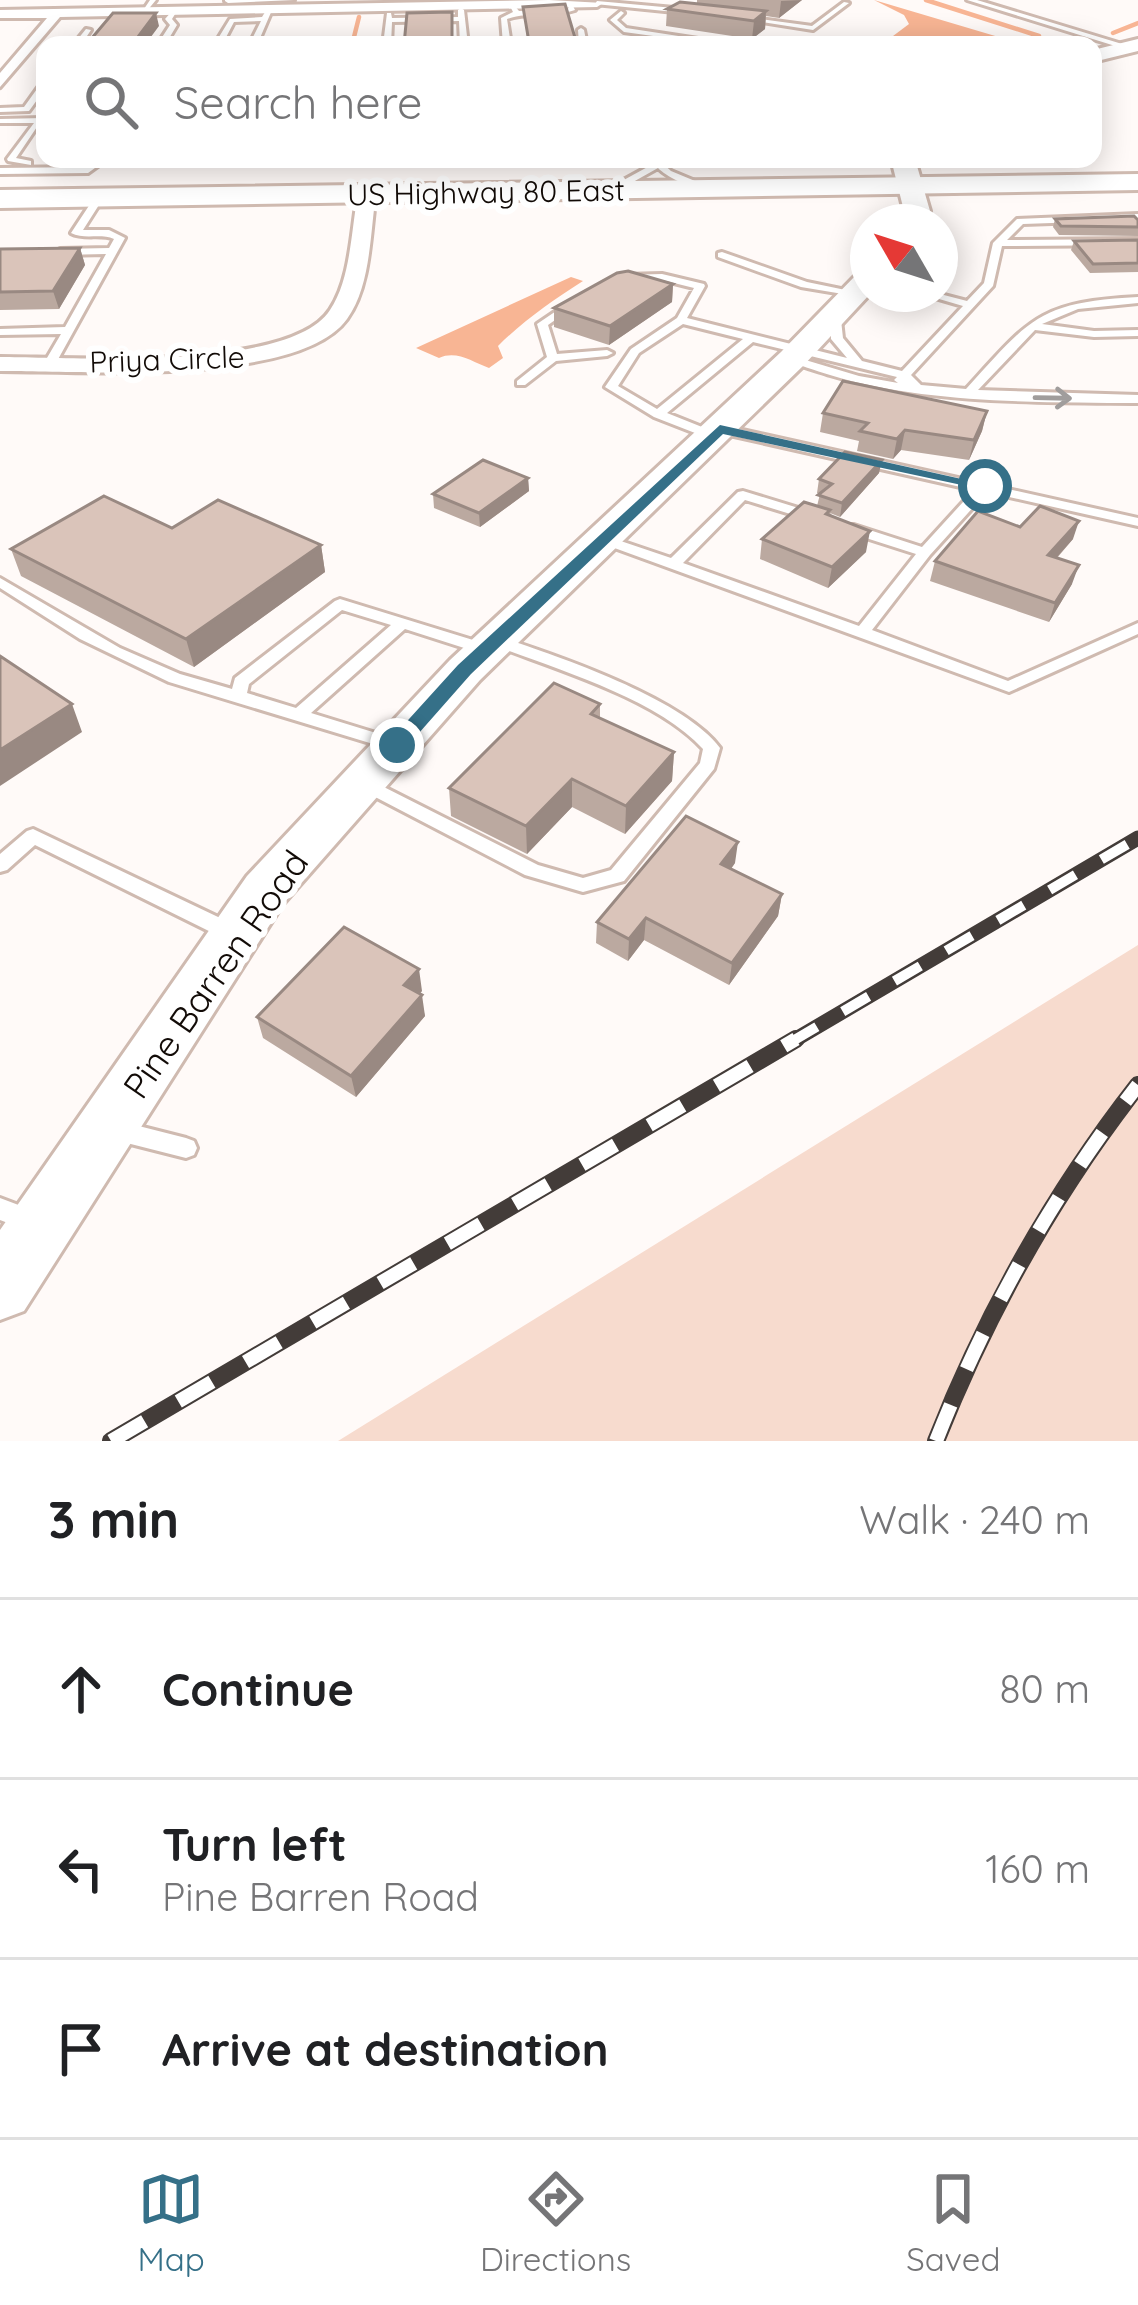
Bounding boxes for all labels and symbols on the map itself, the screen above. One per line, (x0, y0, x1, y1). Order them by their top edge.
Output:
street label: US Highway 80 East (347, 171, 625, 213)
north arrow (850, 204, 958, 312)
street label: Priya Circle (89, 337, 245, 381)
one-way arrow (1033, 386, 1072, 409)
route start (958, 459, 1012, 513)
route end (370, 718, 424, 772)
street label: Pine Barren Road (113, 841, 317, 1107)

